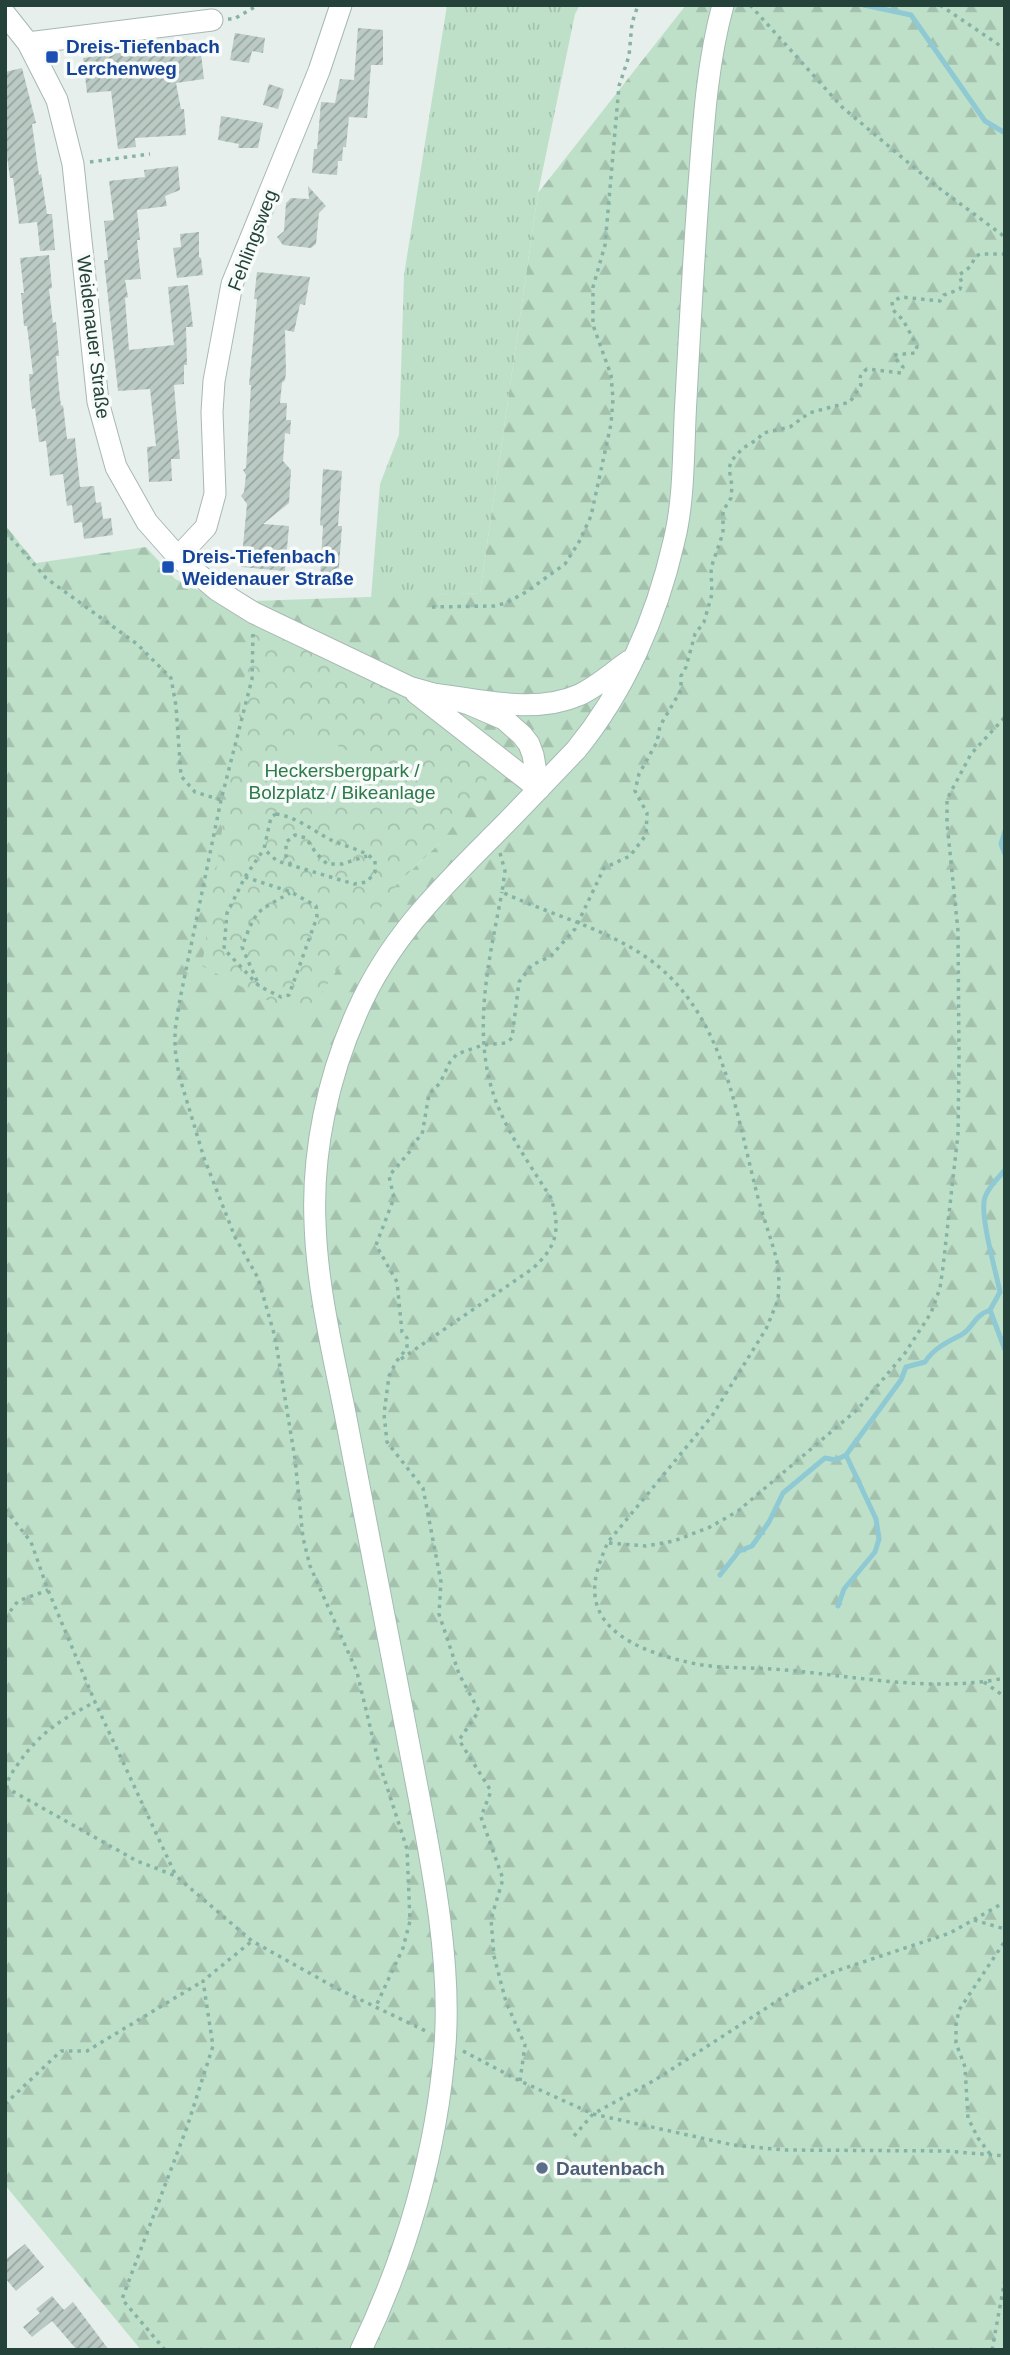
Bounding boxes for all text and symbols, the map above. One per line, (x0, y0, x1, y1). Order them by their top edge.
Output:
place label: Dreis-Tiefenbach Lerchenweg (66, 36, 220, 79)
marker: Dreis-Tiefenbach Lerchenweg (44, 49, 60, 65)
street label: Fehlingsweg (224, 187, 281, 294)
street label: Weidenauer Straße (73, 254, 114, 420)
place label: Dreis-Tiefenbach Weidenauer Straße (182, 546, 354, 589)
marker: Dreis-Tiefenbach Weidenauer Straße (160, 559, 176, 575)
park label: Heckersbergpark / Bolzplatz / Bikeanlage (249, 760, 435, 803)
place label: Dautenbach (556, 2158, 665, 2179)
marker: Dautenbach (534, 2160, 550, 2176)

